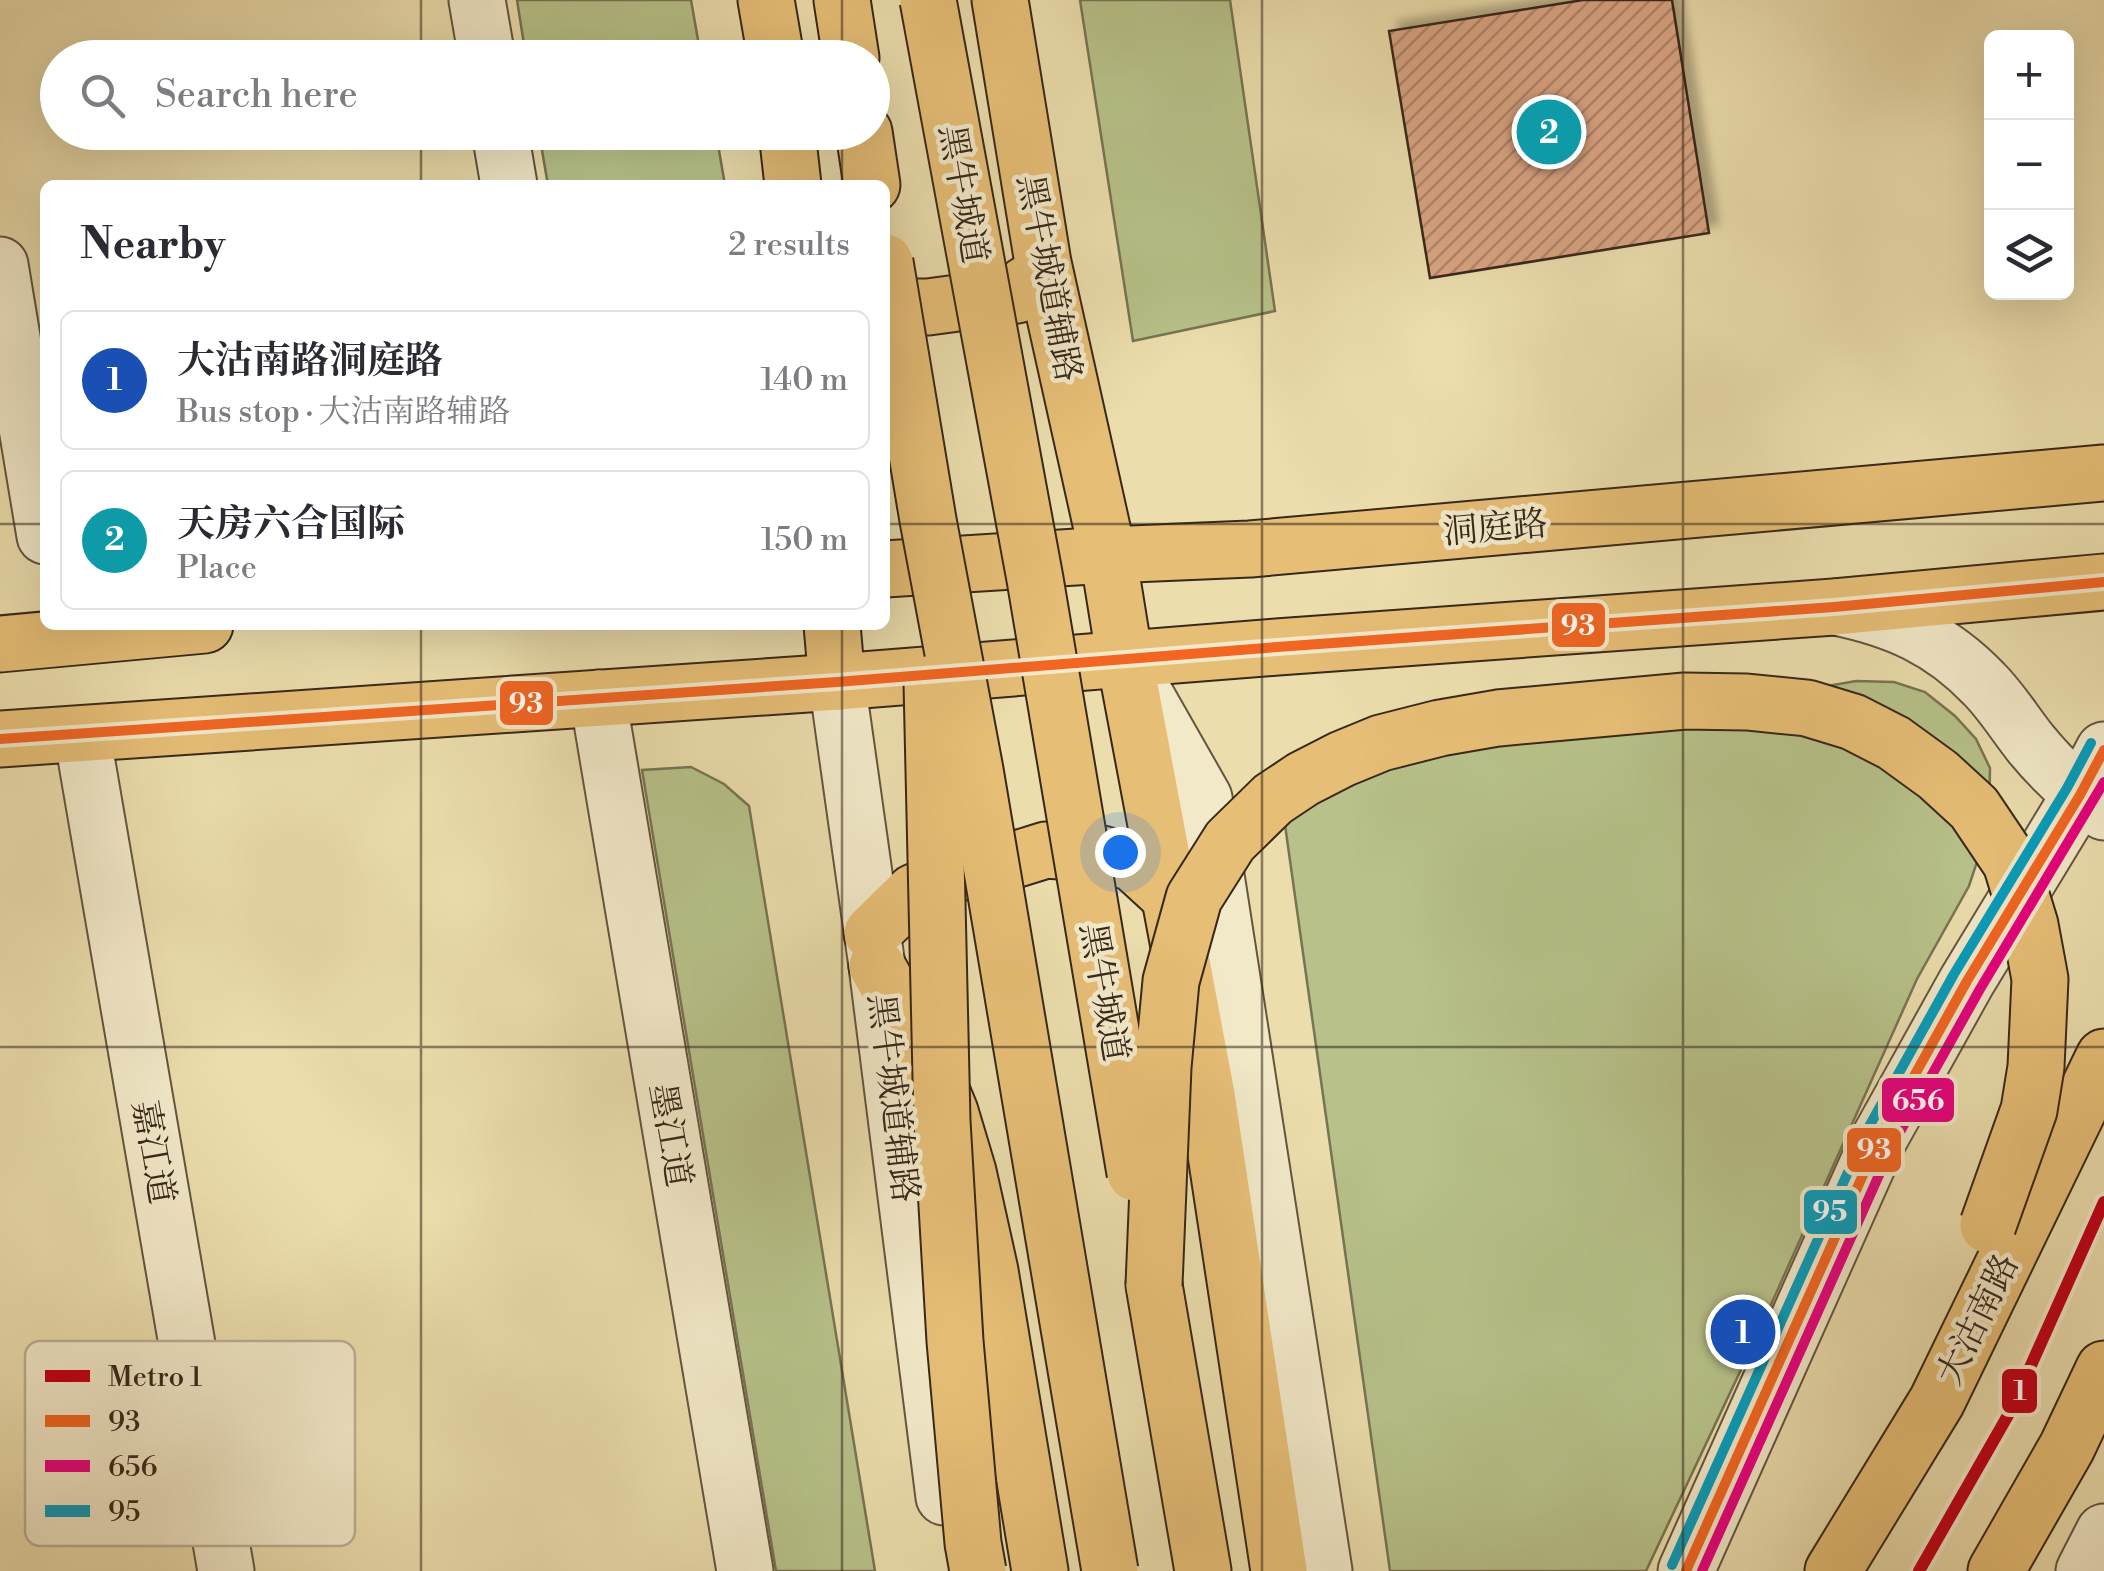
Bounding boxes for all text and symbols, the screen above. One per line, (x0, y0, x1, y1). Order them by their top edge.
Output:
map controls (1984, 30, 2074, 300)
button: + (1984, 30, 2074, 120)
search box (40, 40, 890, 150)
icon: search (75, 68, 130, 123)
text: Search here (155, 72, 358, 119)
pin: 2 (1516, 94, 1582, 170)
button: − (1984, 120, 2074, 210)
street label: 黑牛城道 (929, 122, 996, 267)
street label: 黑牛城道辅路 (1007, 171, 1090, 385)
button: layers (1984, 210, 2074, 300)
text: Nearby (80, 219, 225, 272)
text: 2 results (728, 225, 850, 265)
text: 大沽南路洞庭路 (177, 338, 443, 385)
text: 1 (107, 360, 122, 400)
text: 140 m (761, 360, 848, 400)
text: Bus stop · 大沽南路辅路 (177, 392, 511, 432)
text: 天房六合国际 (177, 501, 405, 548)
street label: 洞庭路 (1441, 502, 1549, 554)
text: 2 (104, 520, 125, 560)
text: 150 m (761, 520, 848, 560)
text: Place (177, 548, 257, 588)
line badge: 93 (1550, 601, 1607, 649)
text: 93 (1561, 609, 1595, 644)
line badge: 93 (498, 679, 555, 727)
text: 93 (509, 687, 543, 722)
your location (1095, 827, 1146, 878)
street label: 黑牛城道 (1070, 920, 1137, 1065)
street label: 黑牛城道辅路 (858, 991, 927, 1205)
line badge: 656 (1880, 1076, 1956, 1124)
street label: 墨江道 (639, 1080, 700, 1191)
text: 656 (1892, 1084, 1944, 1119)
street label: 嘉江道 (122, 1097, 183, 1208)
line badge: 93 (1845, 1126, 1903, 1174)
text: 93 (1857, 1133, 1891, 1168)
line badge: 95 (1802, 1188, 1859, 1236)
text: 95 (1812, 1195, 1848, 1230)
street label: 大沽南路 (1928, 1247, 2028, 1392)
pin: 1 (1710, 1294, 1776, 1370)
legend (25, 1341, 355, 1546)
text: Metro 1 (108, 1360, 202, 1395)
line badge: 1 (2000, 1367, 2039, 1415)
text: 1 (2013, 1374, 2027, 1409)
text: 93 (108, 1405, 140, 1440)
text: 656 (108, 1450, 157, 1485)
text: 95 (108, 1495, 140, 1530)

